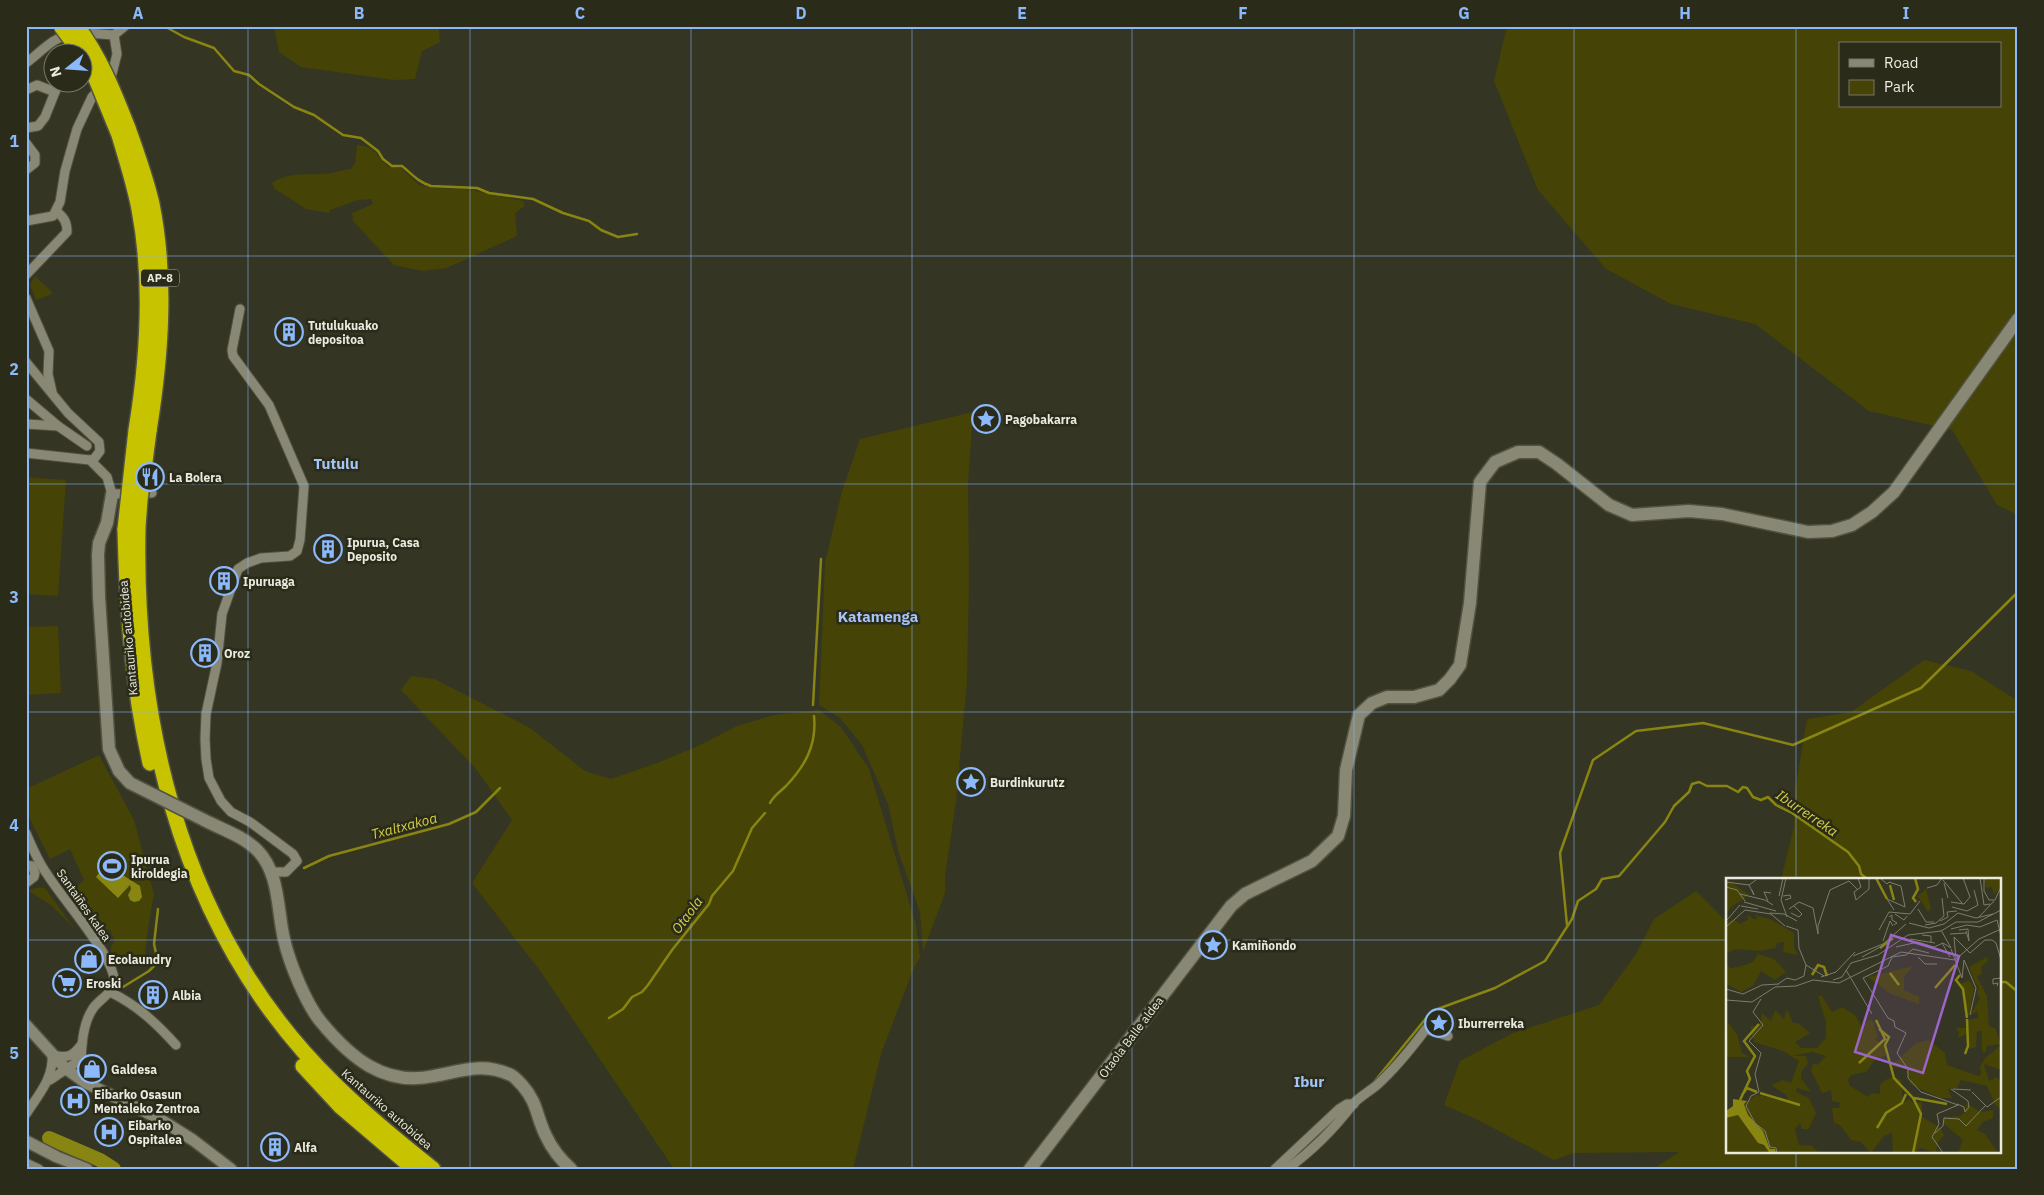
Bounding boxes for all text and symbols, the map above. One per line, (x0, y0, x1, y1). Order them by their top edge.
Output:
text: A (133, 3, 144, 23)
text: B (354, 3, 365, 23)
text: C (575, 3, 585, 23)
text: D (795, 3, 807, 23)
text: E (1017, 3, 1027, 23)
text: F (1238, 3, 1248, 23)
text: G (1458, 3, 1470, 23)
text: H (1679, 3, 1691, 23)
text: I (1903, 3, 1910, 23)
north arrow (42, 42, 92, 92)
legend (1839, 42, 2002, 108)
text: Road (1884, 53, 1919, 72)
text: N (45, 64, 66, 79)
text: Park (1884, 77, 1914, 96)
text: 1 (9, 131, 19, 151)
road number: AP-8 (141, 270, 179, 286)
building icon: Tutulukuako depositoa (274, 317, 304, 347)
place label: Tutulukuako depositoa (308, 318, 379, 347)
text: 2 (9, 359, 19, 379)
place icon: Pagobakarra (971, 404, 1001, 434)
place label: Pagobakarra (1005, 412, 1077, 427)
district label: Tutulu (313, 454, 359, 473)
restaurant icon: La Bolera (135, 462, 165, 492)
place label: La Bolera (169, 470, 222, 485)
building icon: Ipurua, Casa Deposito (313, 534, 343, 564)
place label: Ipurua, Casa Deposito (347, 535, 420, 564)
building icon: Ipuruaga (209, 566, 239, 596)
place label: Ipuruaga (243, 574, 295, 589)
street label: Kantauriko autobidea (115, 579, 140, 696)
text: 3 (9, 587, 19, 607)
district label: Katamenga (838, 607, 919, 626)
building icon: Oroz (190, 638, 220, 668)
place label: Oroz (224, 646, 250, 661)
place icon: Burdinkurutz (956, 767, 986, 797)
place label: Burdinkurutz (990, 775, 1065, 790)
water label: Iburrerreka (1773, 786, 1841, 840)
water label: Txaltxakoa (369, 809, 439, 843)
text: 4 (9, 815, 19, 835)
sports icon: Ipurua kiroldegia (97, 851, 127, 881)
place label: Ipurua kiroldegia (131, 852, 188, 881)
street label: Santaiñes kalea (54, 866, 115, 945)
inset map (1726, 878, 2002, 1152)
water label: Otaola (667, 893, 707, 937)
place icon: Kamiñondo (1198, 930, 1228, 960)
place label: Kamiñondo (1232, 938, 1297, 953)
shop icon: Ecolaundry (74, 944, 104, 974)
place label: Ecolaundry (108, 952, 172, 967)
supermarket icon: Eroski (52, 968, 82, 998)
place label: Eroski (86, 976, 121, 991)
building icon: Albia (138, 980, 168, 1010)
place label: Albia (172, 988, 202, 1003)
street label: Otaola Balle aldea (1095, 993, 1167, 1081)
place icon: Iburrerreka (1424, 1008, 1454, 1038)
place label: Iburrerreka (1458, 1016, 1524, 1031)
text: 5 (9, 1043, 19, 1063)
shop icon: Galdesa (77, 1054, 107, 1084)
place label: Galdesa (111, 1062, 157, 1077)
street label: Kantauriko autobidea (339, 1066, 436, 1153)
district label: Ibur (1294, 1072, 1324, 1091)
hospital icon: Eibarko Osasun Mentaleko Zentroa (60, 1086, 90, 1116)
place label: Eibarko Osasun Mentaleko Zentroa (94, 1087, 200, 1116)
hospital icon: Eibarko Ospitalea (94, 1117, 124, 1147)
place label: Eibarko Ospitalea (128, 1118, 182, 1147)
building icon: Alfa (260, 1132, 290, 1162)
place label: Alfa (294, 1140, 317, 1155)

